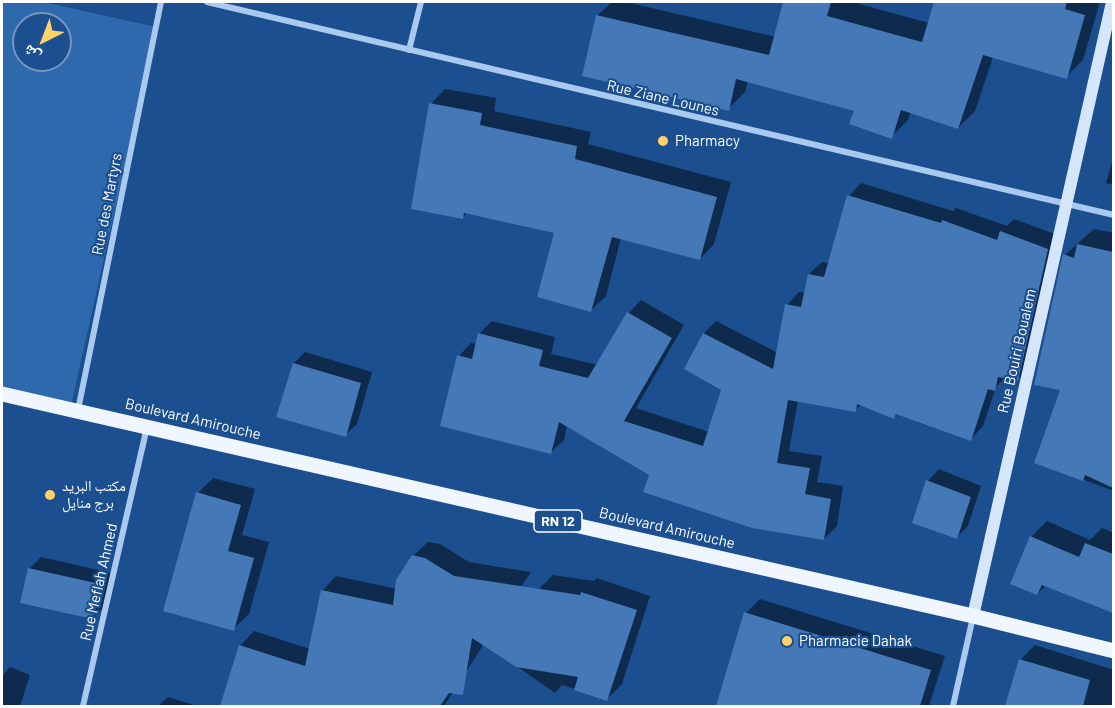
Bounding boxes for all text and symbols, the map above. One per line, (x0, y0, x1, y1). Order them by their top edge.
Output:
north arrow (12, 12, 72, 72)
text: ش (18, 42, 44, 67)
street label: Rue Ziane Lounes (605, 76, 721, 120)
place label: Pharmacy (675, 132, 740, 150)
marker: Pharmacy (656, 134, 670, 148)
street label: Rue des Martyrs (88, 151, 126, 257)
street label: Rue Bouiri Boualem (994, 287, 1040, 415)
street label: Boulevard Amirouche (123, 395, 263, 443)
place label: مكتب البريد برج منايل (62, 477, 126, 512)
marker: مكتب البريد برج منايل (43, 488, 57, 502)
street label: Boulevard Amirouche (597, 504, 737, 552)
road number: RN 12 (534, 510, 582, 532)
street label: Rue Meflah Ahmed (77, 521, 121, 643)
place label: Pharmacie Dahak (799, 632, 912, 650)
marker: Pharmacie Dahak (780, 634, 794, 648)

